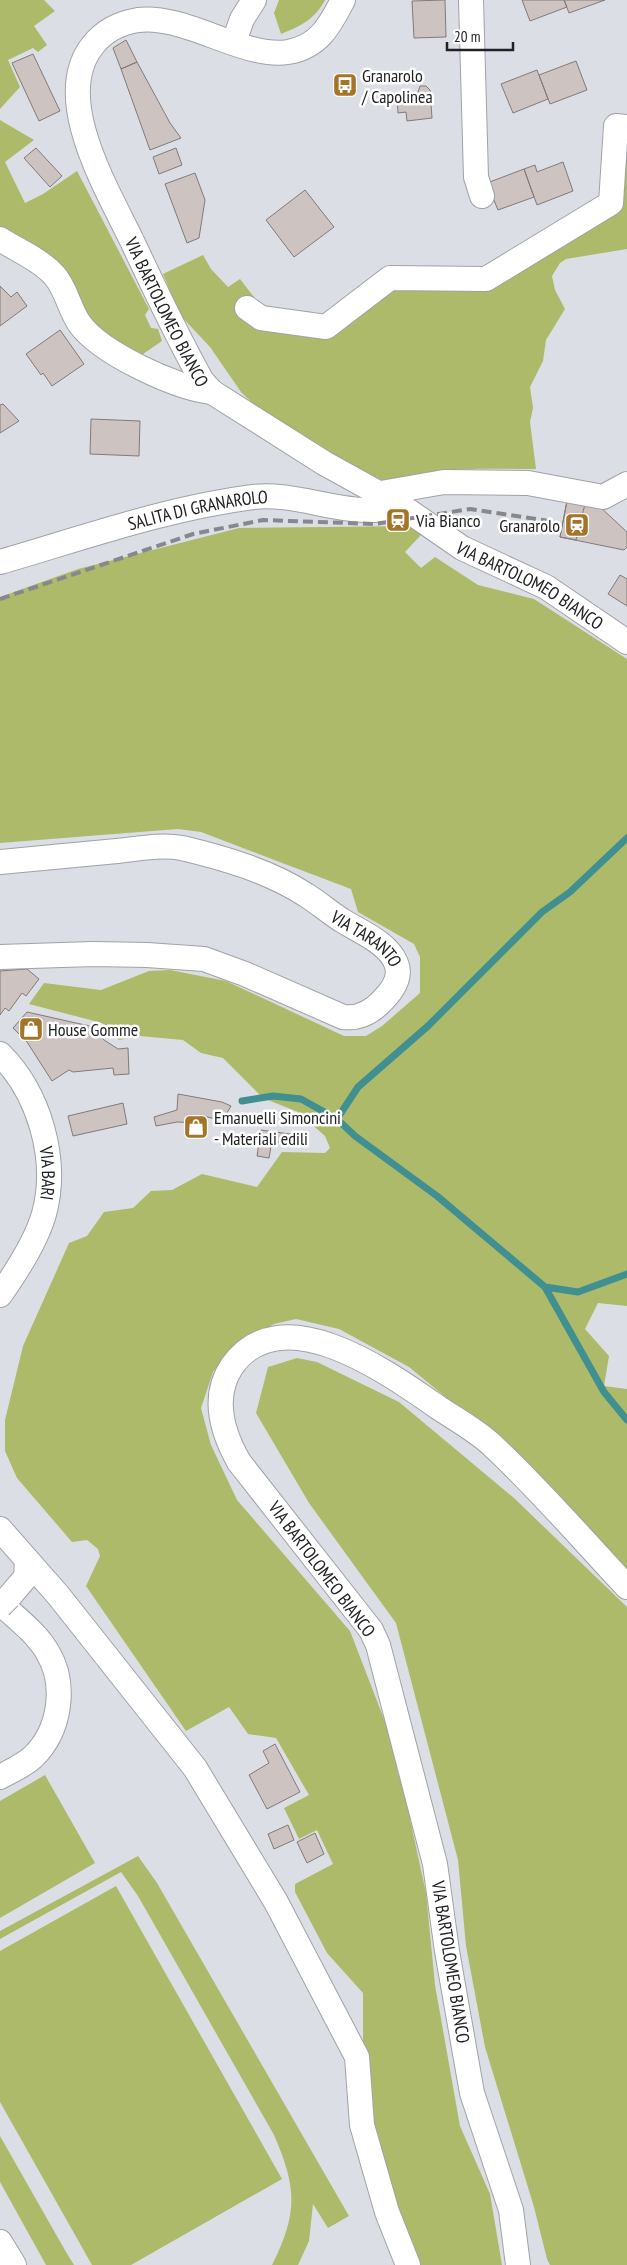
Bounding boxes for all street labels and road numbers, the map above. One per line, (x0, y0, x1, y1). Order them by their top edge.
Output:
street label: VIA BARTOLOMEO BIANCO (120, 232, 214, 391)
street label: SALITA DI GRANAROLO (125, 485, 268, 535)
street label: VIA BARTOLOMEO BIANCO (451, 535, 608, 634)
street label: VIA TARANTO (326, 904, 408, 970)
street label: VIA BARI (35, 1144, 61, 1202)
street label: VIA BARTOLOMEO BIANCO (263, 1496, 381, 1642)
street label: VIA BARTOLOMEO BIANCO (427, 1878, 475, 2045)

